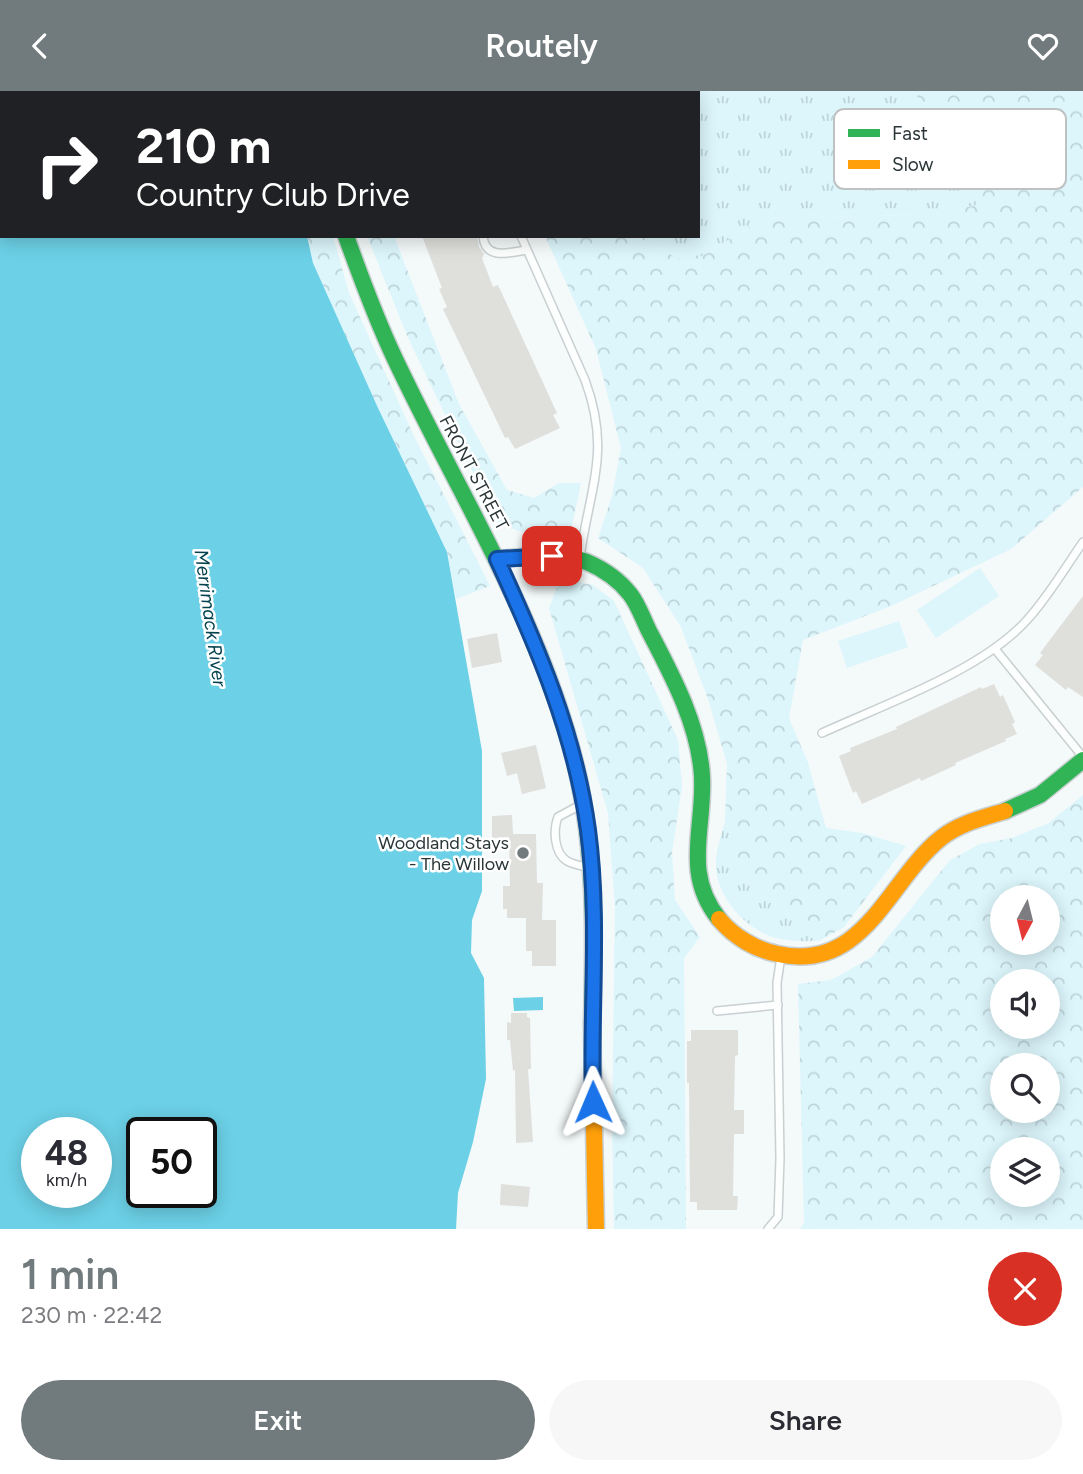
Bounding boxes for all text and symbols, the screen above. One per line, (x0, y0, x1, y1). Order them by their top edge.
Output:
icon: back (21, 27, 59, 65)
text: Routely (485, 27, 598, 65)
icon: heart (1024, 27, 1062, 65)
legend (834, 109, 1066, 189)
text: 210 m (136, 116, 271, 175)
icon: right (21, 119, 112, 210)
text: Fast (892, 122, 928, 145)
text: Slow (892, 153, 934, 176)
text: Country Club Drive (136, 176, 410, 214)
street label: FRONT STREET (435, 412, 514, 534)
pin (522, 526, 582, 586)
icon: arrive (533, 537, 571, 575)
water label: Merrimack River (189, 548, 232, 689)
place label: Woodland Stays - The Willow (378, 832, 509, 875)
marker: Woodland Stays - The Willow (515, 845, 531, 861)
north arrow (990, 885, 1060, 955)
map controls (990, 885, 1060, 1207)
button: sound (990, 969, 1060, 1039)
button: search (990, 1053, 1060, 1123)
position arrow (556, 1065, 630, 1139)
speed limit sign: 50 (126, 1117, 217, 1208)
text: 48 (45, 1132, 88, 1174)
button: layers (990, 1137, 1060, 1207)
text: km/h (46, 1169, 87, 1191)
text: 1 min (21, 1249, 119, 1300)
button: close (988, 1252, 1062, 1326)
text: 230 m · 22:42 (21, 1301, 162, 1329)
button: Exit (21, 1380, 535, 1460)
button: Share (549, 1380, 1062, 1460)

